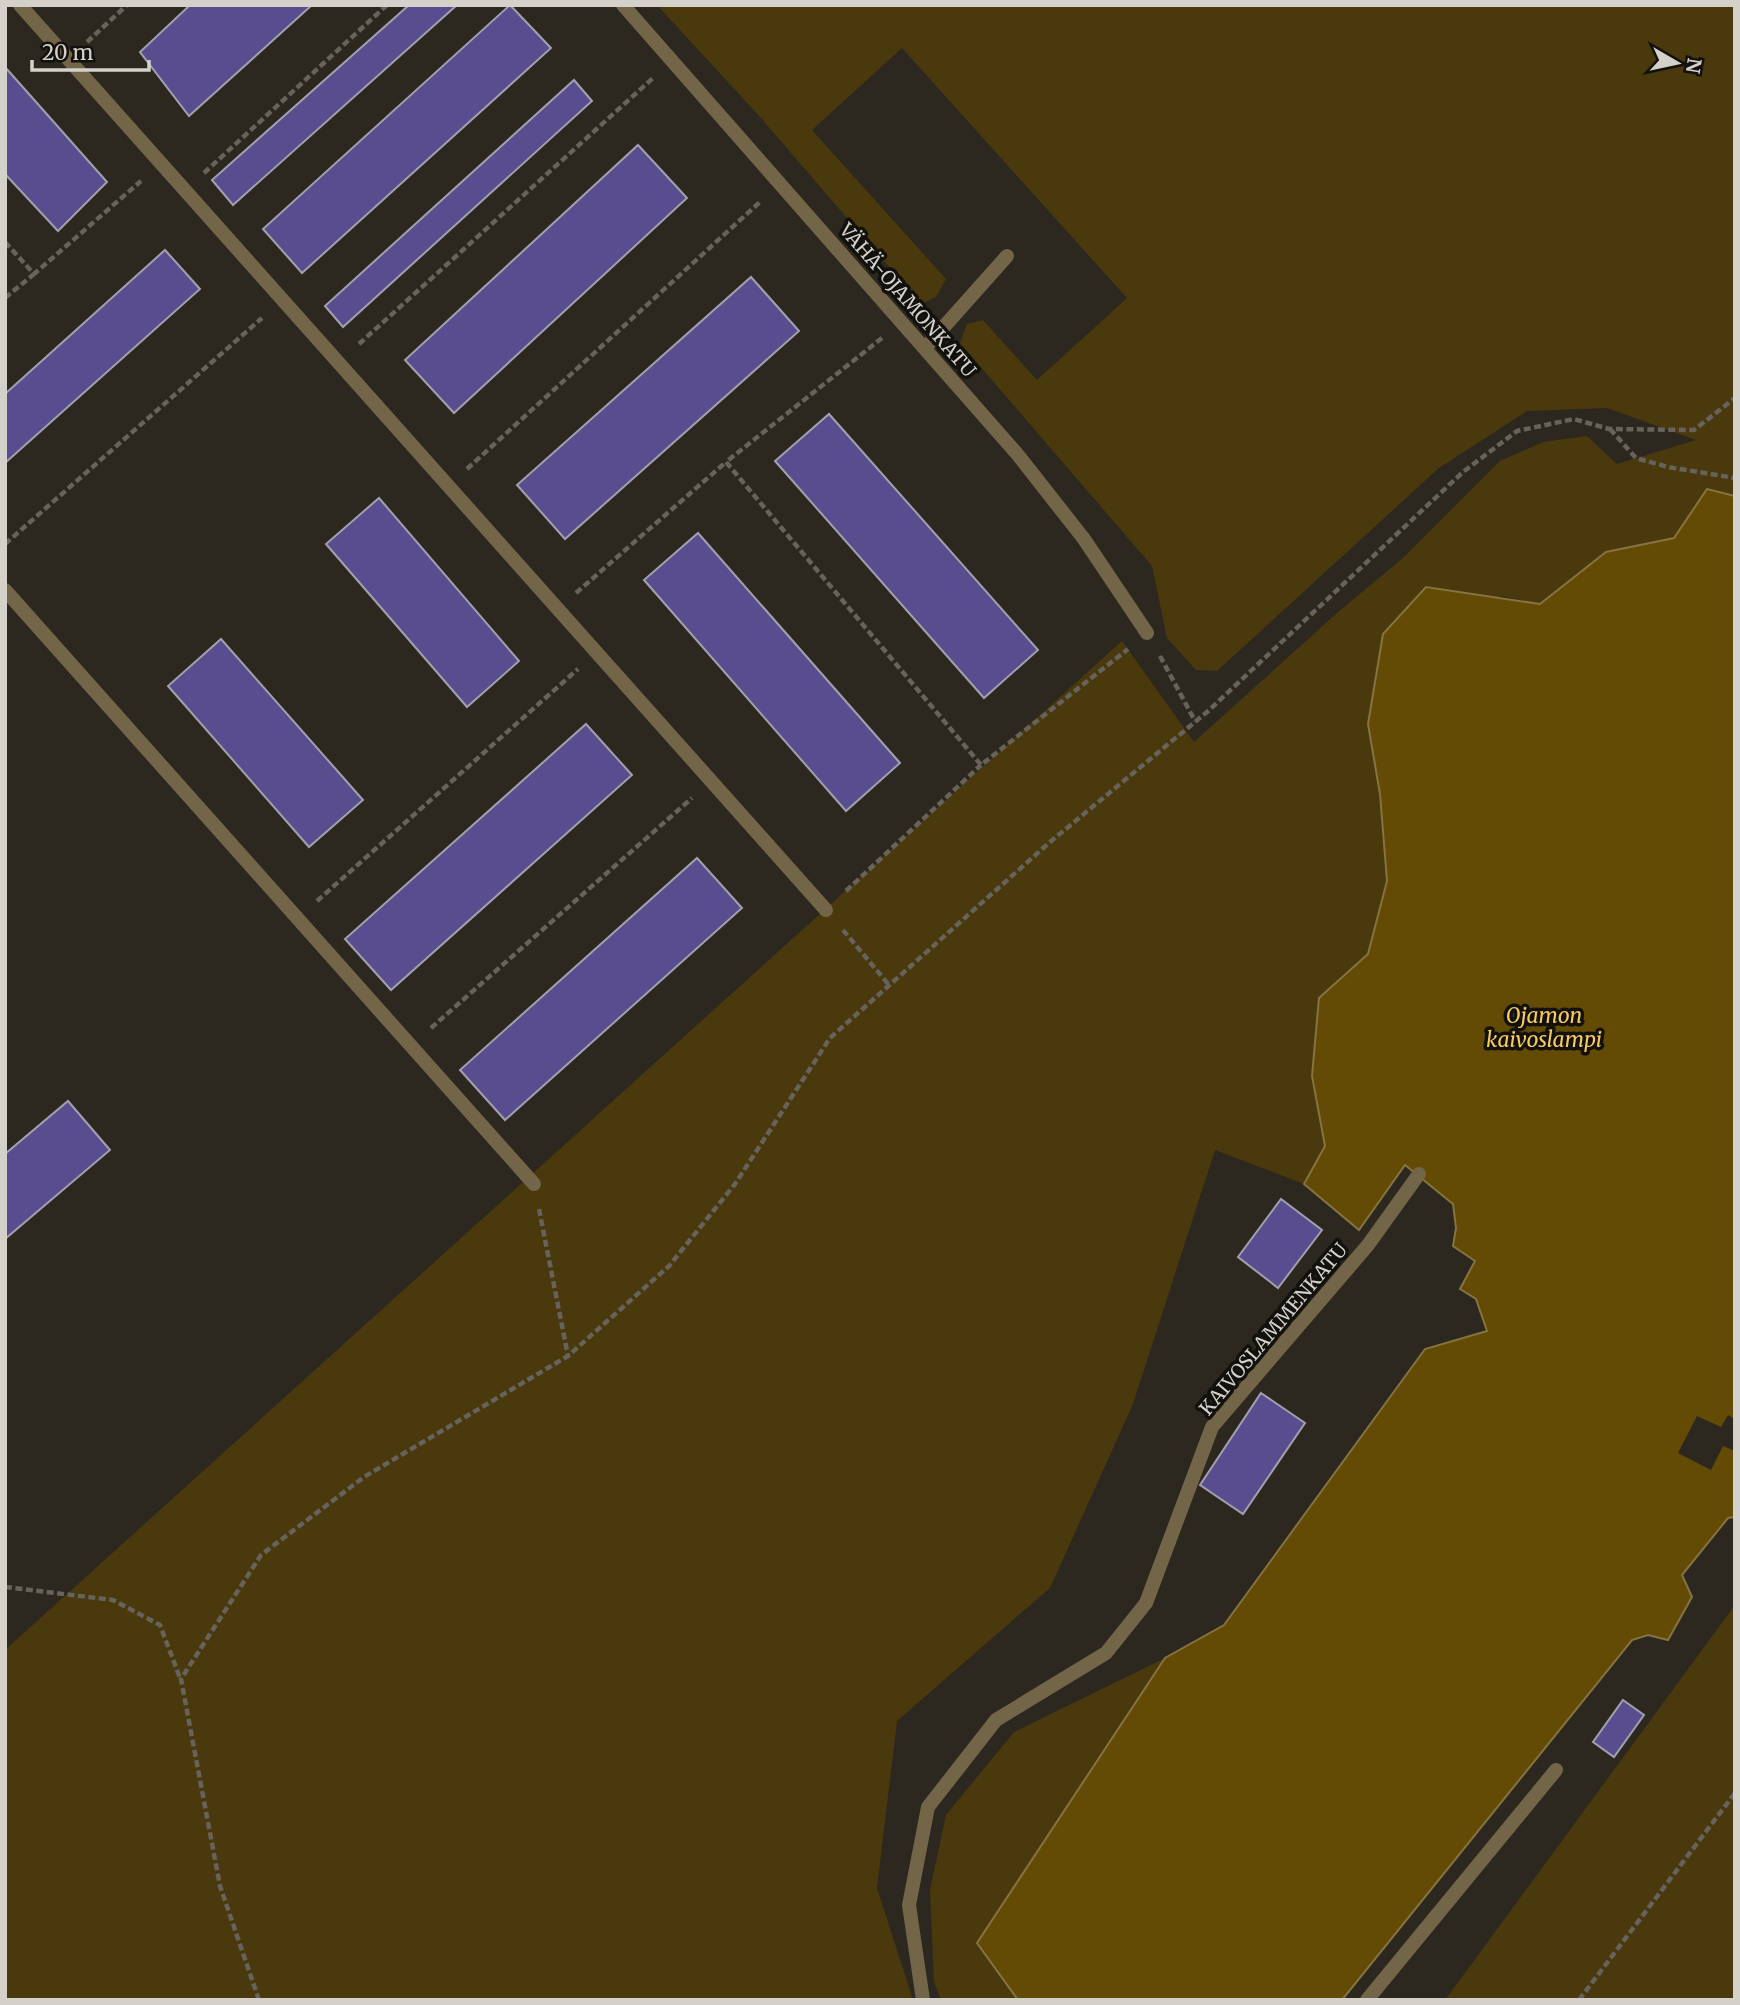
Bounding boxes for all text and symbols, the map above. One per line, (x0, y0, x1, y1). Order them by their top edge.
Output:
scale bar (32, 28, 149, 72)
north arrow (1642, 28, 1712, 98)
text: 20 m (42, 39, 94, 66)
text: N (1681, 56, 1707, 75)
street label: VÄHÄ-OJAMONKATU (834, 217, 981, 382)
water label: Ojamon kaivoslampi (1486, 1002, 1602, 1053)
street label: KAIVOSLAMMENKATU (1194, 1238, 1352, 1420)

